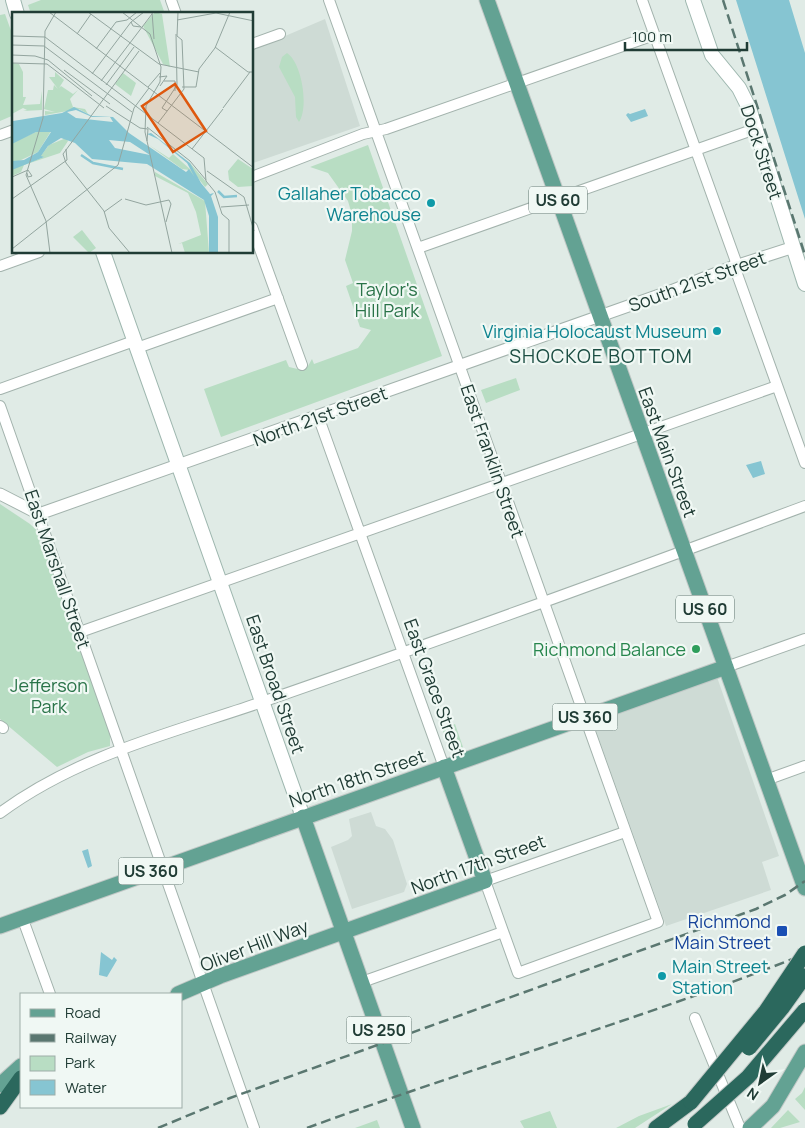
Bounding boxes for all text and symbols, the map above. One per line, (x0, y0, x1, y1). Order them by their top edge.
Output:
inset map (12, 12, 254, 254)
scale bar (625, 20, 748, 52)
text: 100 m (632, 26, 672, 47)
street label: Dock Street (735, 102, 789, 202)
place label: Gallaher Tobacco Warehouse (278, 181, 421, 226)
road number: US 60 (529, 186, 587, 214)
marker: Gallaher Tobacco Warehouse (425, 197, 437, 209)
street label: South 21st Street (625, 245, 769, 317)
park label: Taylor's Hill Park (355, 277, 420, 322)
place label: Virginia Holocaust Museum (482, 319, 707, 343)
marker: Virginia Holocaust Museum (711, 325, 723, 337)
district label: SHOCKOE BOTTOM (509, 343, 693, 369)
street label: North 21st Street (249, 381, 391, 451)
street label: East Franklin Street (455, 381, 531, 541)
street label: East Main Street (633, 384, 703, 520)
street label: East Marshall Street (20, 486, 96, 652)
road number: US 60 (676, 596, 734, 622)
street label: East Broad Street (241, 611, 311, 757)
street label: East Grace Street (399, 615, 471, 761)
place label: Richmond Balance (533, 637, 686, 661)
marker: Richmond Balance (690, 643, 702, 655)
park label: Jefferson Park (10, 673, 88, 718)
road number: US 360 (552, 704, 618, 730)
street label: North 18th Street (286, 743, 428, 813)
street label: North 17th Street (407, 829, 549, 899)
road number: US 360 (118, 858, 184, 884)
place label: Richmond Main Street (675, 909, 771, 954)
street label: Oliver Hill Way (196, 913, 312, 977)
marker: Richmond Main Street (775, 924, 789, 938)
place label: Main Street Station (672, 954, 769, 999)
marker: Main Street Station (656, 970, 668, 982)
legend (20, 993, 182, 1108)
text: Road (65, 1002, 101, 1023)
road number: US 250 (346, 1016, 412, 1044)
text: Railway (65, 1027, 117, 1048)
text: Park (65, 1052, 95, 1073)
north arrow (735, 1058, 785, 1108)
text: Water (65, 1077, 107, 1098)
text: N (743, 1084, 762, 1105)

